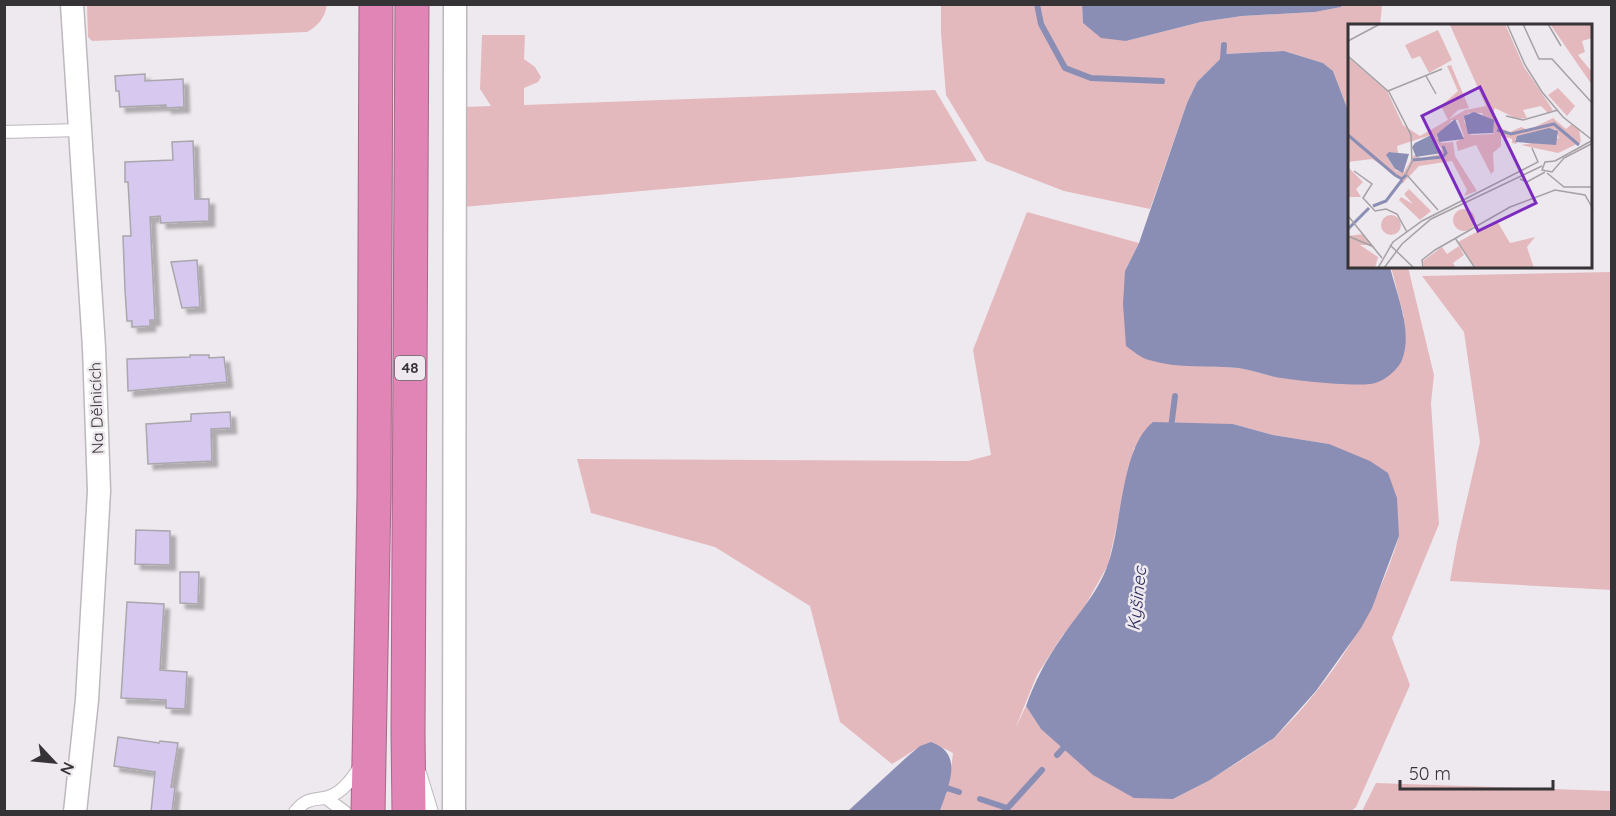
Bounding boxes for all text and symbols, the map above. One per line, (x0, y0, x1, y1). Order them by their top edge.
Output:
inset map (1348, 24, 1592, 268)
road number: 48 (395, 356, 425, 380)
street label: Na Dělnicích (84, 362, 108, 454)
water label: Kyšinec (1122, 564, 1151, 632)
north arrow (24, 732, 84, 792)
scale bar (1400, 753, 1553, 791)
text: N (56, 759, 79, 778)
text: 50 m (1409, 762, 1451, 785)

